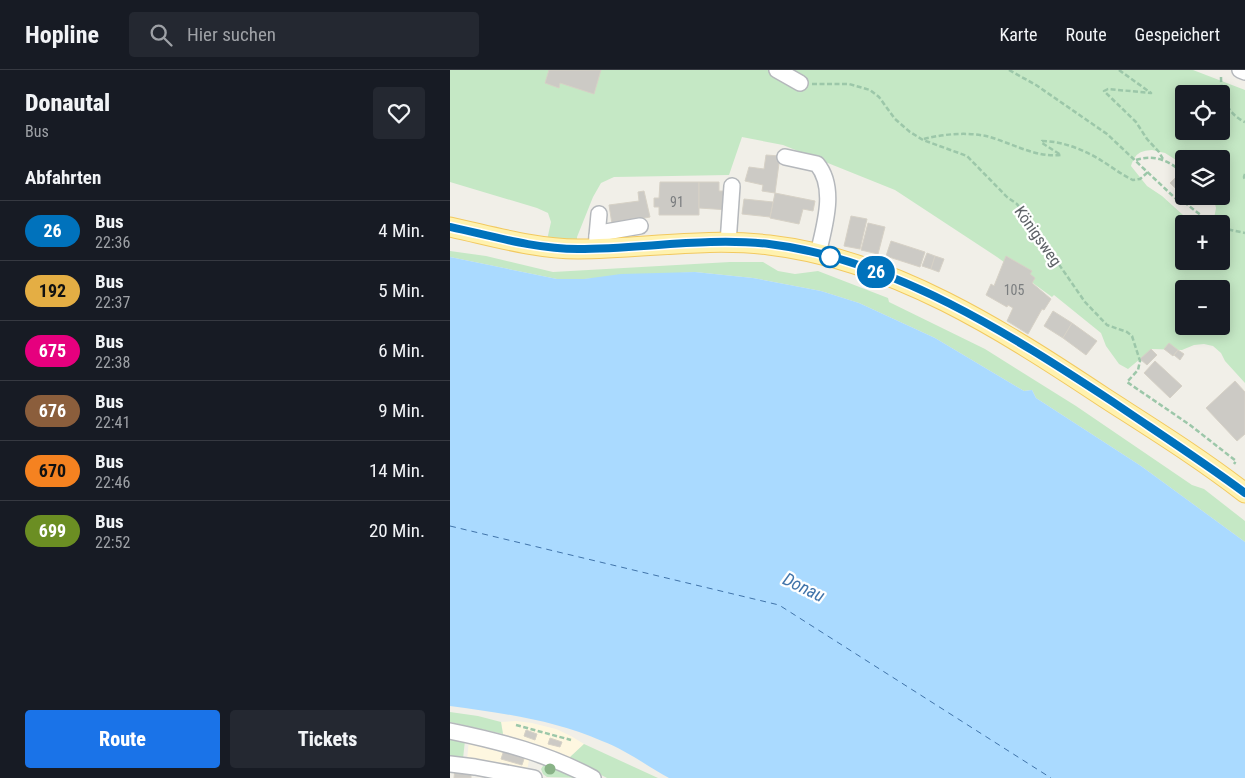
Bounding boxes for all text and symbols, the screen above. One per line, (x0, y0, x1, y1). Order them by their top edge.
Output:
search box (129, 12, 479, 57)
text: Hopline (25, 21, 99, 49)
icon: search (147, 21, 175, 49)
text: Hier suchen (187, 23, 276, 46)
text: Karte (999, 24, 1038, 45)
text: Route (1066, 24, 1107, 45)
text: Gespeichert (1135, 24, 1220, 45)
map controls (1175, 85, 1230, 335)
button: locate (1175, 85, 1230, 140)
button: heart (373, 87, 425, 139)
text: Donautal (25, 89, 110, 117)
text: Bus (25, 122, 49, 141)
button: layers (1175, 150, 1230, 205)
text: Abfahrten (25, 166, 101, 189)
house number: 91 (670, 194, 684, 210)
street label: Königsweg (1010, 202, 1066, 270)
text: Bus (95, 210, 124, 233)
button: + (1175, 215, 1230, 270)
text: 4 Min. (378, 219, 425, 242)
text: 26 (43, 220, 62, 241)
text: 22:36 (95, 233, 130, 252)
unlabelled marker (819, 246, 841, 268)
line badge: 26 (854, 256, 898, 288)
text: 26 (867, 261, 885, 282)
text: Bus (95, 270, 124, 293)
text: 5 Min. (378, 279, 425, 302)
text: 192 (39, 280, 66, 301)
button: − (1175, 280, 1230, 335)
house number: 105 (1004, 282, 1024, 298)
text: 22:37 (95, 293, 130, 312)
text: Bus (95, 330, 124, 353)
text: 6 Min. (378, 339, 425, 362)
text: 675 (39, 340, 66, 361)
text: 22:38 (95, 353, 130, 372)
text: Bus (95, 390, 124, 413)
text: 9 Min. (378, 399, 425, 422)
text: 676 (39, 400, 66, 421)
text: 22:41 (95, 413, 130, 432)
text: Bus (95, 450, 124, 473)
text: 14 Min. (369, 459, 425, 482)
text: 670 (39, 460, 66, 481)
text: 22:46 (95, 473, 130, 492)
text: Bus (95, 510, 124, 533)
text: 20 Min. (369, 519, 425, 542)
text: 699 (39, 520, 66, 541)
text: 22:52 (95, 533, 130, 552)
water label: Donau (780, 568, 829, 606)
button: Route (25, 710, 220, 768)
button: Tickets (230, 710, 425, 768)

